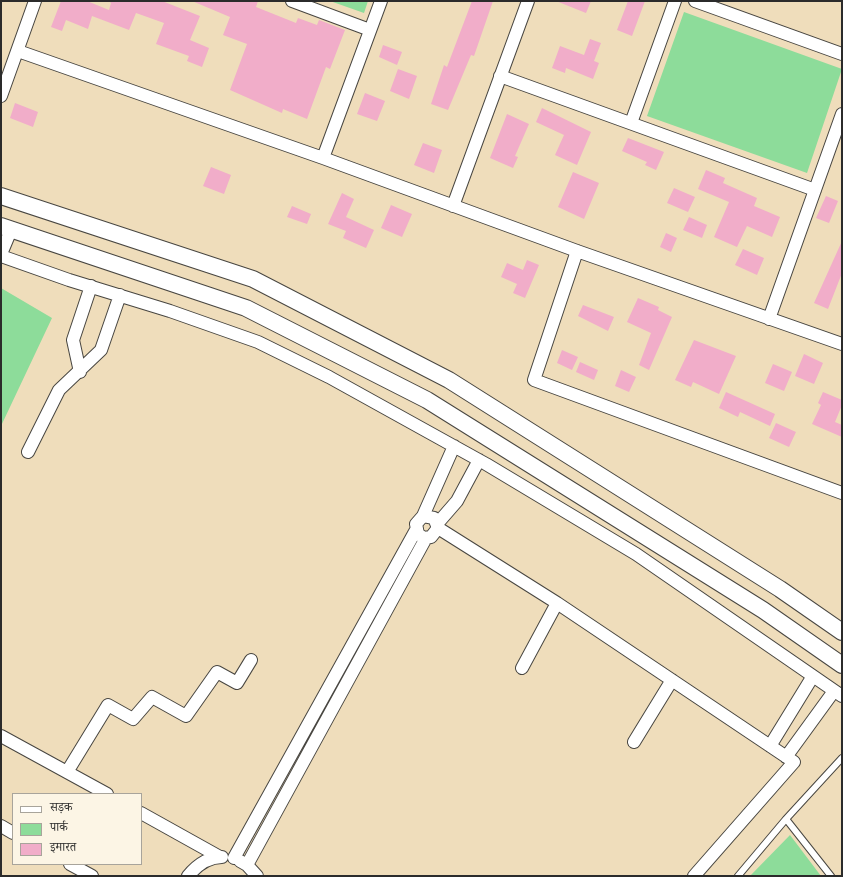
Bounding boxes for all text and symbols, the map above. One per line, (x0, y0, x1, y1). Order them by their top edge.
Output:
legend (12, 793, 142, 865)
text: सड़क (50, 799, 73, 815)
text: पार्क (50, 819, 68, 835)
text: इमारत (50, 839, 76, 855)

